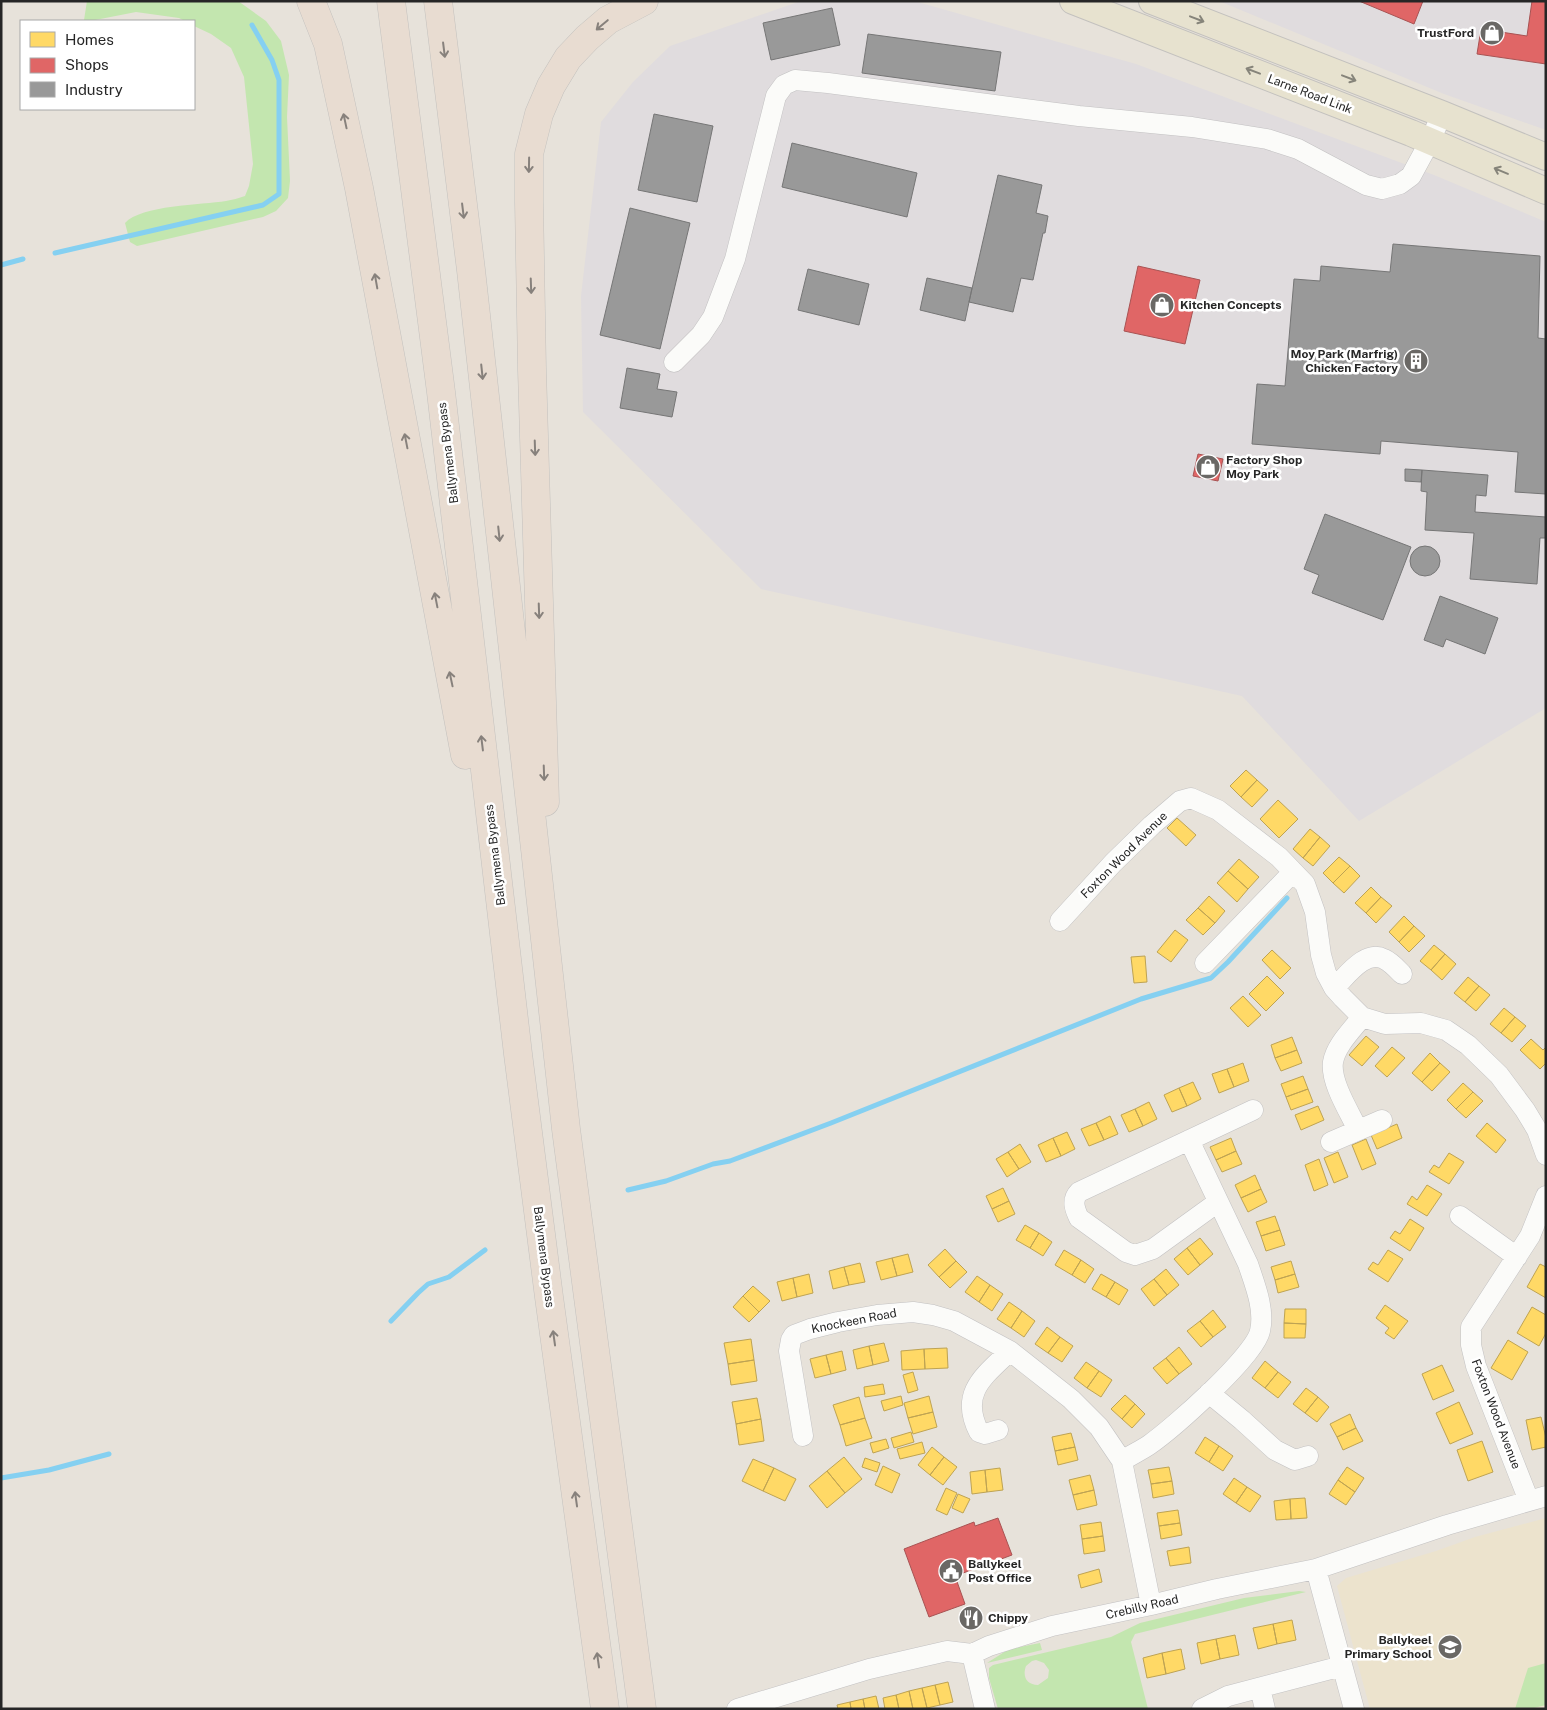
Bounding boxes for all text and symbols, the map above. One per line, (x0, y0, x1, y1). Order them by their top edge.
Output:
one-way arrow (1189, 15, 1204, 24)
one-way arrow (596, 19, 609, 30)
legend (20, 20, 195, 110)
shop icon: TrustFord (1479, 20, 1505, 46)
place label: TrustFord (1417, 26, 1474, 40)
text: Homes (65, 31, 114, 48)
one-way arrow (439, 41, 449, 57)
text: Shops (65, 56, 109, 73)
one-way arrow (1246, 66, 1261, 76)
street label: Larne Road Link (1266, 71, 1355, 117)
one-way arrow (1341, 74, 1356, 83)
text: Industry (65, 81, 123, 98)
one-way arrow (340, 114, 349, 130)
one-way arrow (524, 156, 534, 172)
one-way arrow (1494, 166, 1509, 175)
one-way arrow (458, 203, 468, 219)
one-way arrow (371, 273, 381, 289)
one-way arrow (526, 278, 536, 294)
shop icon: Kitchen Concepts (1149, 292, 1175, 318)
place label: Kitchen Concepts (1180, 298, 1281, 312)
place label: Moy Park (Marfrig) Chicken Factory (1291, 347, 1398, 375)
building icon: Moy Park (Marfrig) Chicken Factory (1403, 348, 1429, 374)
one-way arrow (477, 364, 487, 380)
street label: Ballymena Bypass (435, 402, 461, 504)
one-way arrow (400, 433, 410, 449)
one-way arrow (530, 440, 540, 456)
place label: Factory Shop Moy Park (1226, 453, 1302, 481)
shop icon: Factory Shop Moy Park (1195, 454, 1221, 480)
one-way arrow (494, 526, 504, 542)
one-way arrow (431, 593, 440, 609)
one-way arrow (535, 602, 544, 618)
one-way arrow (446, 671, 456, 687)
one-way arrow (477, 735, 487, 751)
one-way arrow (539, 764, 549, 781)
street label: Ballymena Bypass (482, 804, 508, 906)
street label: Foxton Wood Avenue (1078, 809, 1170, 901)
street label: Ballymena Bypass (531, 1206, 557, 1308)
street label: Knockeen Road (810, 1306, 898, 1336)
one-way arrow (549, 1331, 559, 1347)
street label: Foxton Wood Avenue (1469, 1357, 1523, 1471)
one-way arrow (571, 1492, 581, 1508)
place label: Ballykeel Post Office (968, 1557, 1032, 1585)
public building icon: Ballykeel Post Office (938, 1558, 964, 1584)
street label: Crebilly Road (1104, 1592, 1180, 1622)
restaurant icon: Chippy (958, 1605, 984, 1631)
place label: Chippy (988, 1611, 1028, 1625)
place label: Ballykeel Primary School (1344, 1633, 1432, 1661)
school or university icon: Ballykeel Primary School (1437, 1634, 1463, 1660)
one-way arrow (593, 1653, 603, 1669)

